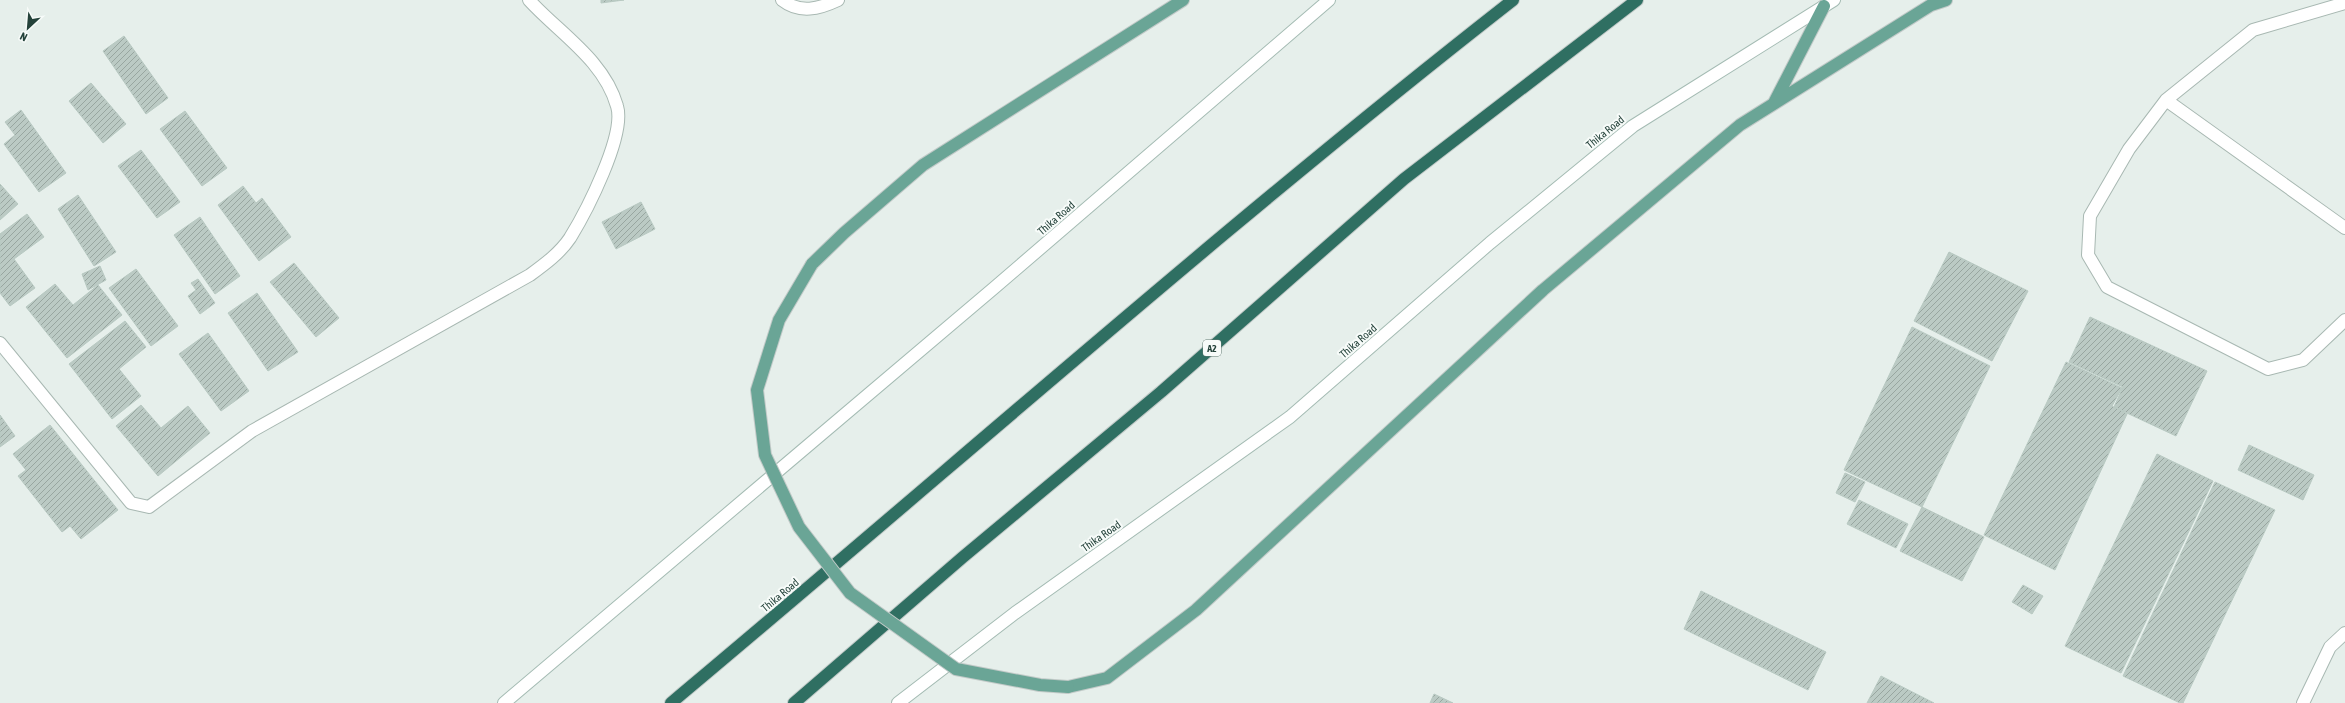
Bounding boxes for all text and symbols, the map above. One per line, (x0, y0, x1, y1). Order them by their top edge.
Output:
north arrow (8, 8, 48, 48)
text: N (18, 30, 29, 44)
street label: Thika Road (1584, 113, 1626, 151)
street label: Thika Road (1035, 199, 1077, 237)
street label: Thika Road (1337, 322, 1379, 360)
road number: A2 (1203, 340, 1221, 356)
street label: Thika Road (1079, 518, 1123, 554)
street label: Thika Road (759, 576, 801, 614)

